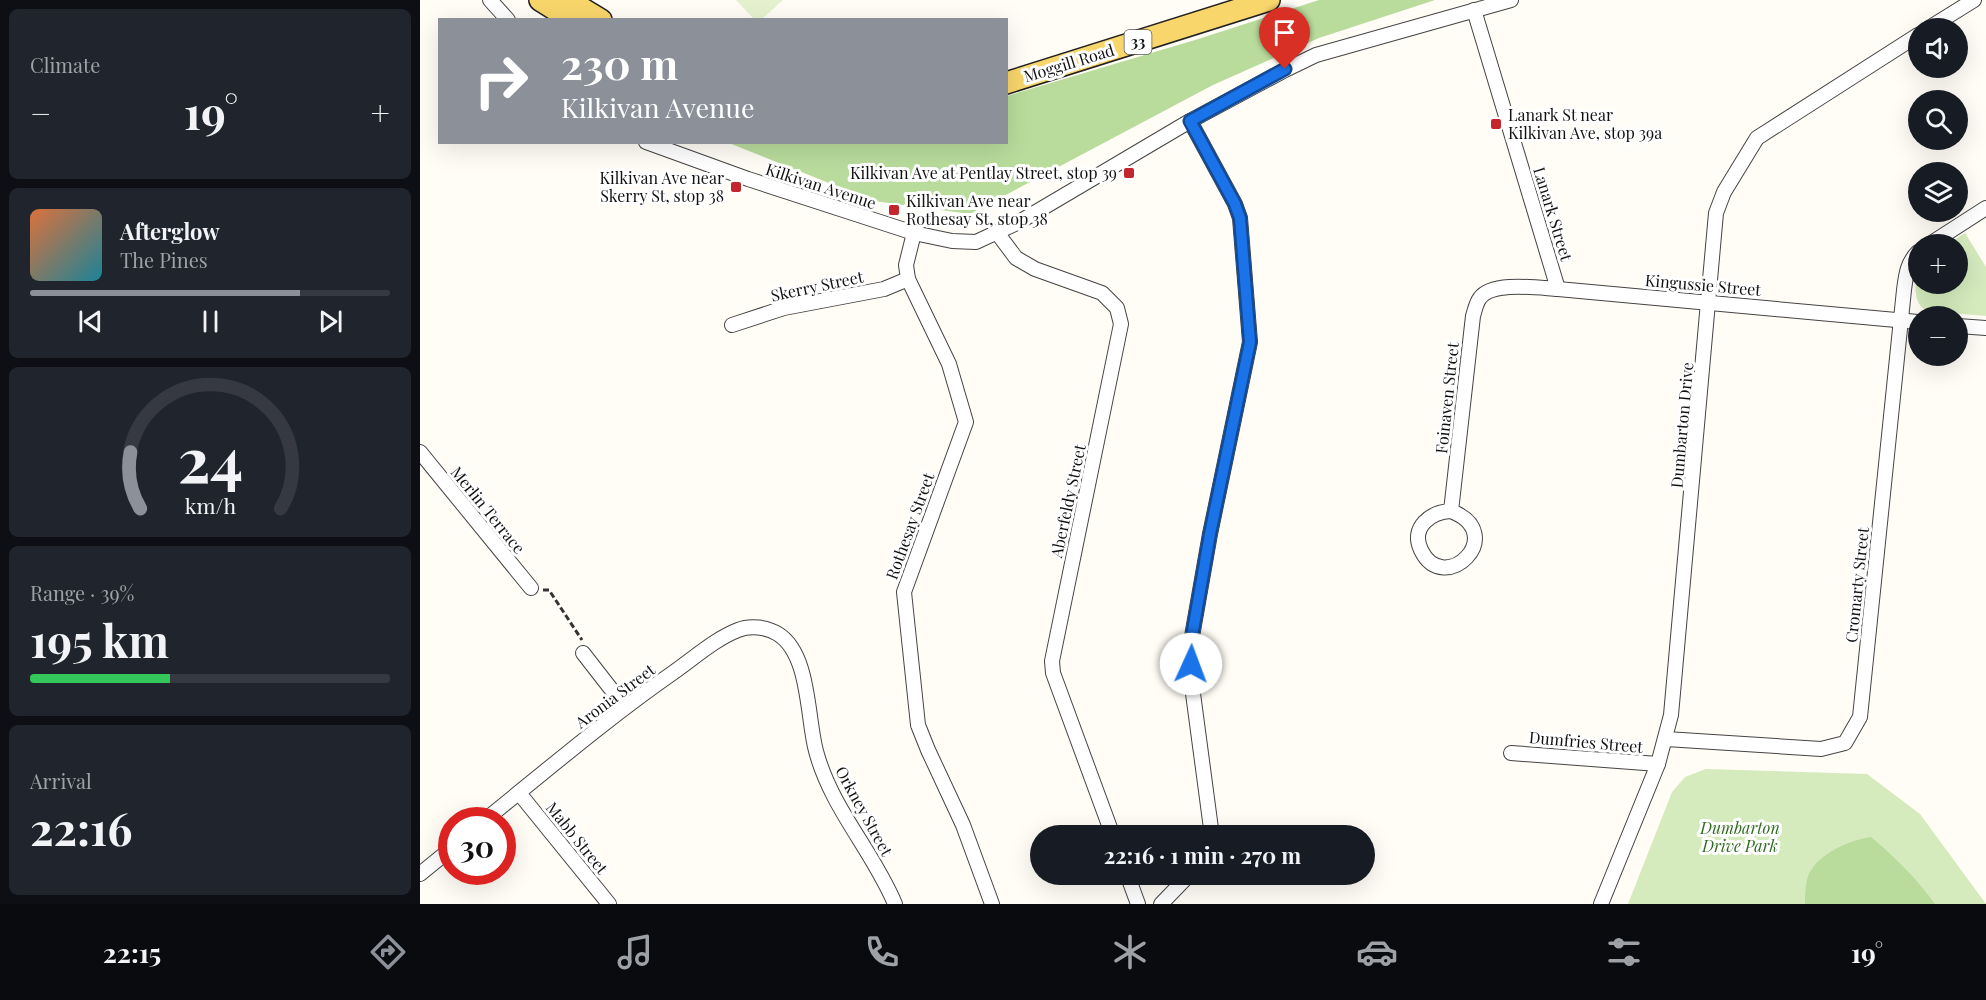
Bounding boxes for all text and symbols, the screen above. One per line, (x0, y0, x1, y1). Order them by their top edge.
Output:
pin (1259, 7, 1310, 69)
icon: arrive (1268, 16, 1301, 49)
map controls (1908, 18, 1968, 366)
button: sound (1908, 18, 1968, 78)
road number: 33 (1124, 30, 1152, 54)
text: 230 m (561, 35, 678, 91)
street label: Moggill Road (1021, 39, 1117, 86)
icon: right (462, 42, 540, 120)
text: Climate (30, 51, 100, 78)
text: 19° (184, 81, 238, 141)
text: Kilkivan Avenue (561, 89, 755, 125)
text: − (30, 90, 51, 134)
text: + (371, 90, 390, 134)
button: search (1908, 90, 1968, 150)
place label: Lanark St near Kilkivan Ave, stop 39a (1508, 104, 1662, 143)
marker: Lanark St near Kilkivan Ave, stop 39a (1489, 117, 1503, 131)
street label: Kilkivan Avenue (763, 158, 879, 213)
place label: Kilkivan Ave at Pentlay Street, stop 39 (850, 162, 1117, 183)
button: layers (1908, 162, 1968, 222)
street label: Lanark Street (1529, 164, 1578, 264)
marker: Kilkivan Ave at Pentlay Street, stop 39 (1122, 166, 1136, 180)
place label: Kilkivan Ave near Skerry St, stop 38 (600, 167, 724, 206)
marker: Kilkivan Ave near Skerry St, stop 38 (729, 180, 743, 194)
place label: Kilkivan Ave near Rothesay St, stop 38 (906, 190, 1048, 229)
marker: Kilkivan Ave near Rothesay St, stop 38 (887, 203, 901, 217)
text: Afterglow (120, 216, 220, 246)
button: + (1908, 234, 1968, 294)
text: The Pines (120, 246, 208, 273)
street label: Skerry Street (769, 265, 865, 306)
street label: Kingussie Street (1644, 269, 1762, 300)
icon: previous (74, 305, 107, 338)
icon: pause (194, 305, 227, 338)
icon: next (314, 305, 347, 338)
button: − (1908, 306, 1968, 366)
street label: Foinaven Street (1430, 341, 1463, 455)
street label: Dumbarton Drive (1666, 361, 1697, 489)
text: 24 (177, 415, 243, 499)
street label: Aberfeldy Street (1045, 442, 1090, 561)
street label: Merlin Terrace (447, 462, 530, 558)
street label: Rothesay Street (881, 469, 939, 582)
text: km/h (184, 491, 236, 519)
street label: Cromarty Street (1840, 526, 1873, 644)
text: Range · 39% (30, 579, 134, 606)
text: 195 km (30, 609, 169, 669)
position arrow (1159, 632, 1223, 696)
street label: Aronia Street (570, 659, 659, 733)
street label: Dumfries Street (1528, 726, 1644, 757)
street label: Orkney Street (831, 762, 898, 860)
text: Arrival (30, 767, 92, 794)
text: 22:16 (30, 797, 133, 857)
street label: Mabb Street (542, 797, 613, 878)
speed limit sign: 30 (438, 807, 516, 885)
park label: Dumbarton Drive Park (1699, 817, 1780, 856)
text: 22:16 · 1 min · 270 m (1104, 840, 1301, 870)
icon: directions (367, 931, 409, 973)
icon: music (614, 931, 656, 973)
icon: phone (861, 931, 903, 973)
icon: climate (1109, 931, 1151, 973)
icon: car (1356, 931, 1398, 973)
icon: filters (1603, 931, 1645, 973)
text: 22:15 (103, 934, 161, 970)
text: 19° (1851, 934, 1883, 970)

